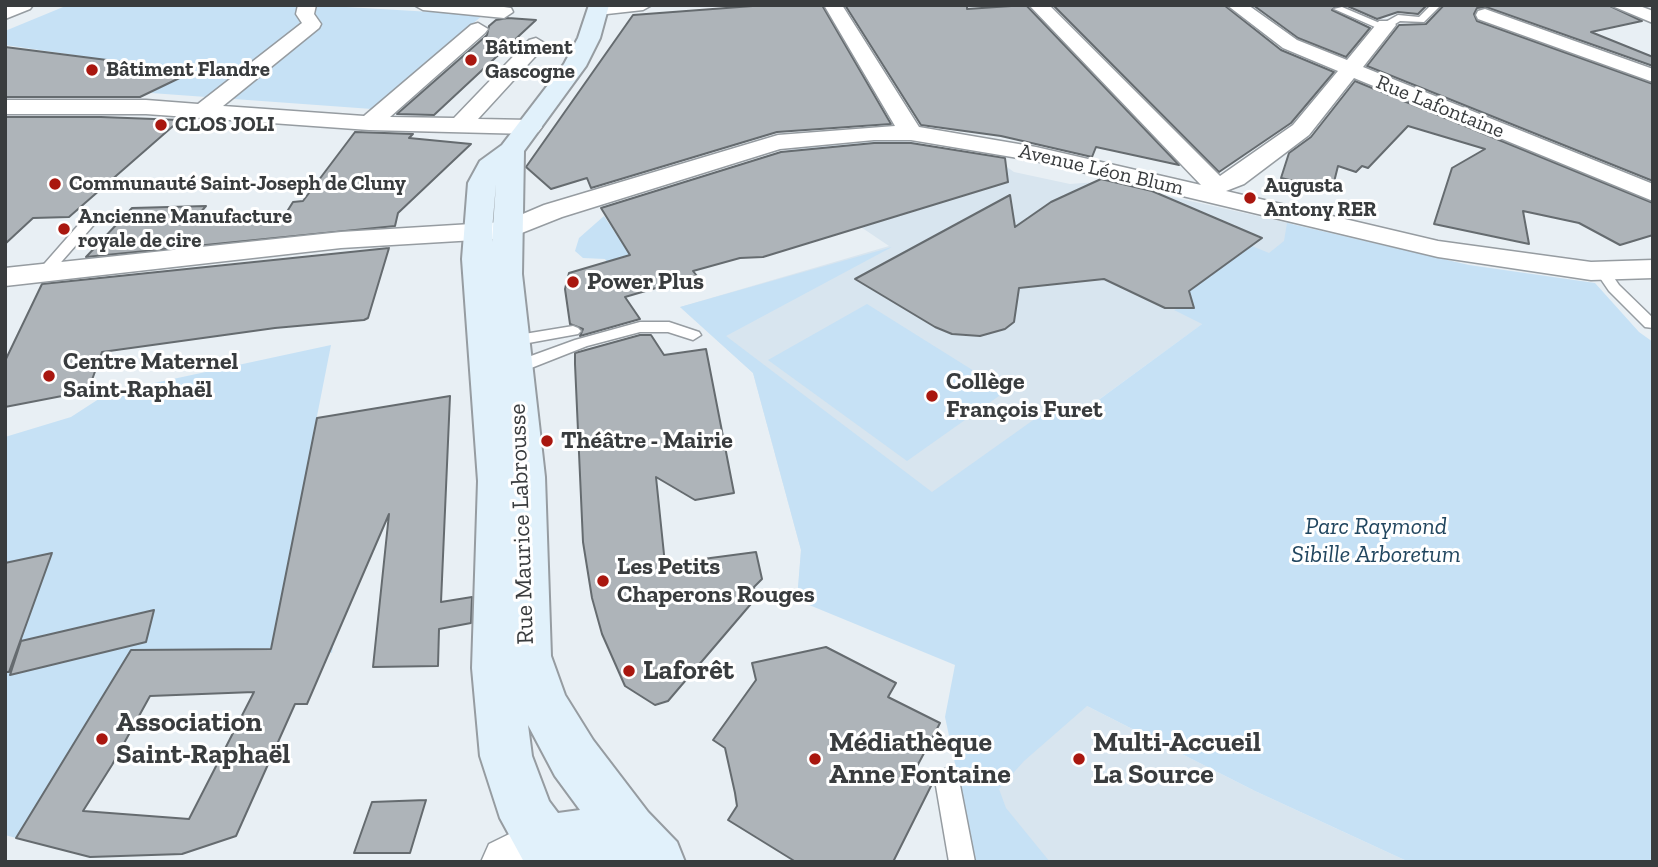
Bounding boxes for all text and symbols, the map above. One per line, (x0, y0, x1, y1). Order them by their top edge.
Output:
place label: Bâtiment Gascogne (485, 35, 575, 85)
marker: Bâtiment Gascogne (463, 52, 479, 68)
place label: Bâtiment Flandre (106, 57, 270, 83)
marker: Bâtiment Flandre (84, 62, 100, 78)
street label: Rue Lafontaine (1372, 70, 1508, 144)
place label: CLOS JOLI (175, 112, 275, 138)
marker: CLOS JOLI (153, 117, 169, 133)
street label: Avenue Léon Blum (1016, 139, 1186, 201)
place label: Communauté Saint-Joseph de Cluny (69, 171, 406, 197)
place label: Augusta Antony RER (1264, 173, 1377, 223)
marker: Communauté Saint-Joseph de Cluny (47, 176, 63, 192)
marker: Augusta Antony RER (1242, 190, 1258, 206)
place label: Ancienne Manufacture royale de cire (78, 204, 292, 254)
marker: Ancienne Manufacture royale de cire (56, 221, 72, 237)
place label: Power Plus (587, 268, 704, 296)
marker: Power Plus (565, 274, 581, 290)
place label: Centre Maternel Saint-Raphaël (63, 348, 238, 404)
marker: Centre Maternel Saint-Raphaël (41, 368, 57, 384)
place label: Collège François Furet (946, 368, 1102, 424)
marker: Collège François Furet (924, 388, 940, 404)
street label: Rue Maurice Labrousse (503, 403, 541, 645)
place label: Théâtre - Mairie (561, 427, 733, 455)
marker: Théâtre - Mairie (539, 433, 555, 449)
park label: Parc Raymond Sibille Arboretum (1291, 513, 1461, 569)
place label: Les Petits Chaperons Rouges (617, 553, 815, 609)
marker: Les Petits Chaperons Rouges (595, 573, 611, 589)
place label: Laforêt (643, 654, 734, 688)
marker: Laforêt (621, 663, 637, 679)
place label: Association Saint-Raphaël (116, 706, 290, 772)
place label: Médiathèque Anne Fontaine (829, 726, 1011, 792)
place label: Multi-Accueil La Source (1093, 726, 1261, 792)
marker: Association Saint-Raphaël (94, 731, 110, 747)
marker: Médiathèque Anne Fontaine (807, 751, 823, 767)
marker: Multi-Accueil La Source (1071, 751, 1087, 767)

